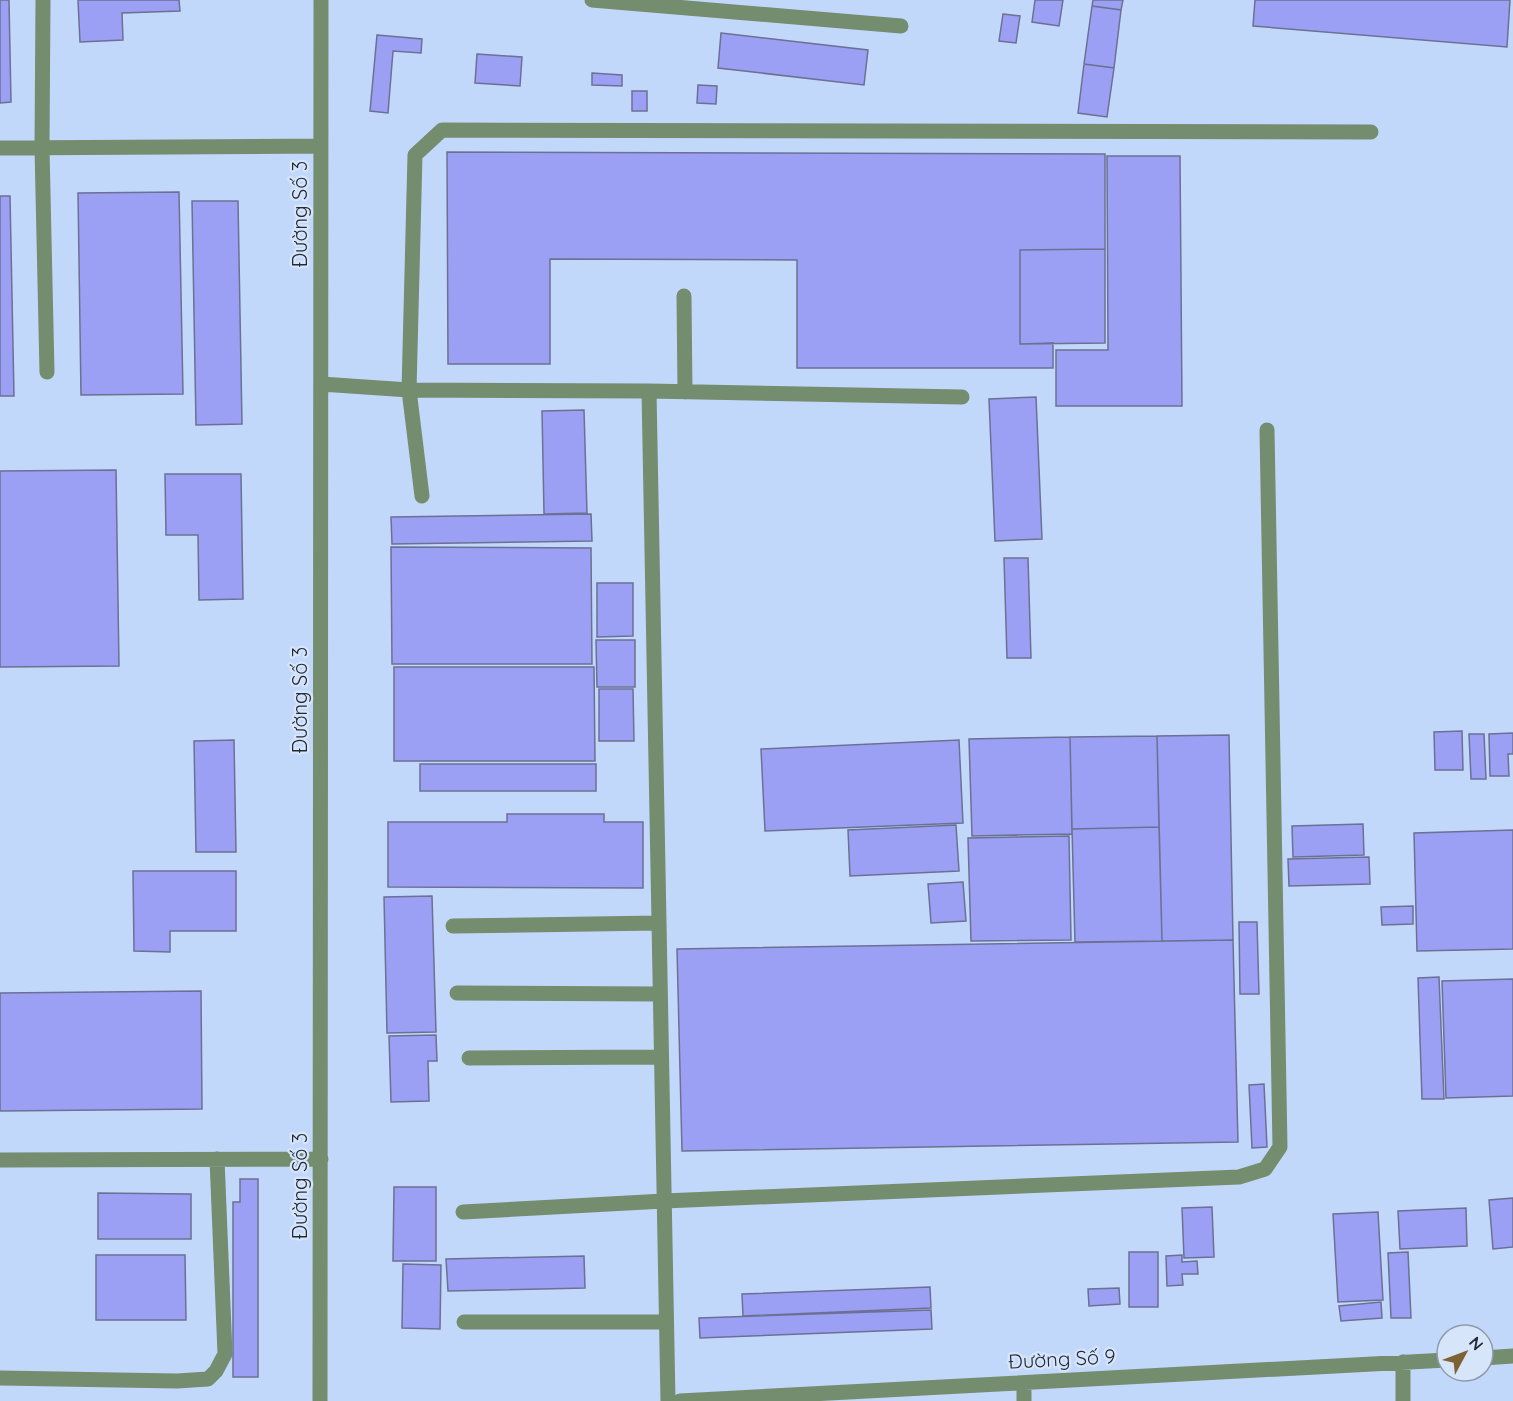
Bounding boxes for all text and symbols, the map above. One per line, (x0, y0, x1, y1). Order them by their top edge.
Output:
street label: Đường Số 3 (287, 161, 312, 267)
street label: Đường Số 3 (287, 647, 312, 753)
street label: Đường Số 3 (287, 1133, 312, 1239)
north arrow (1435, 1323, 1495, 1383)
text: N (1465, 1332, 1488, 1354)
street label: Đường Số 9 (1008, 1343, 1116, 1374)

